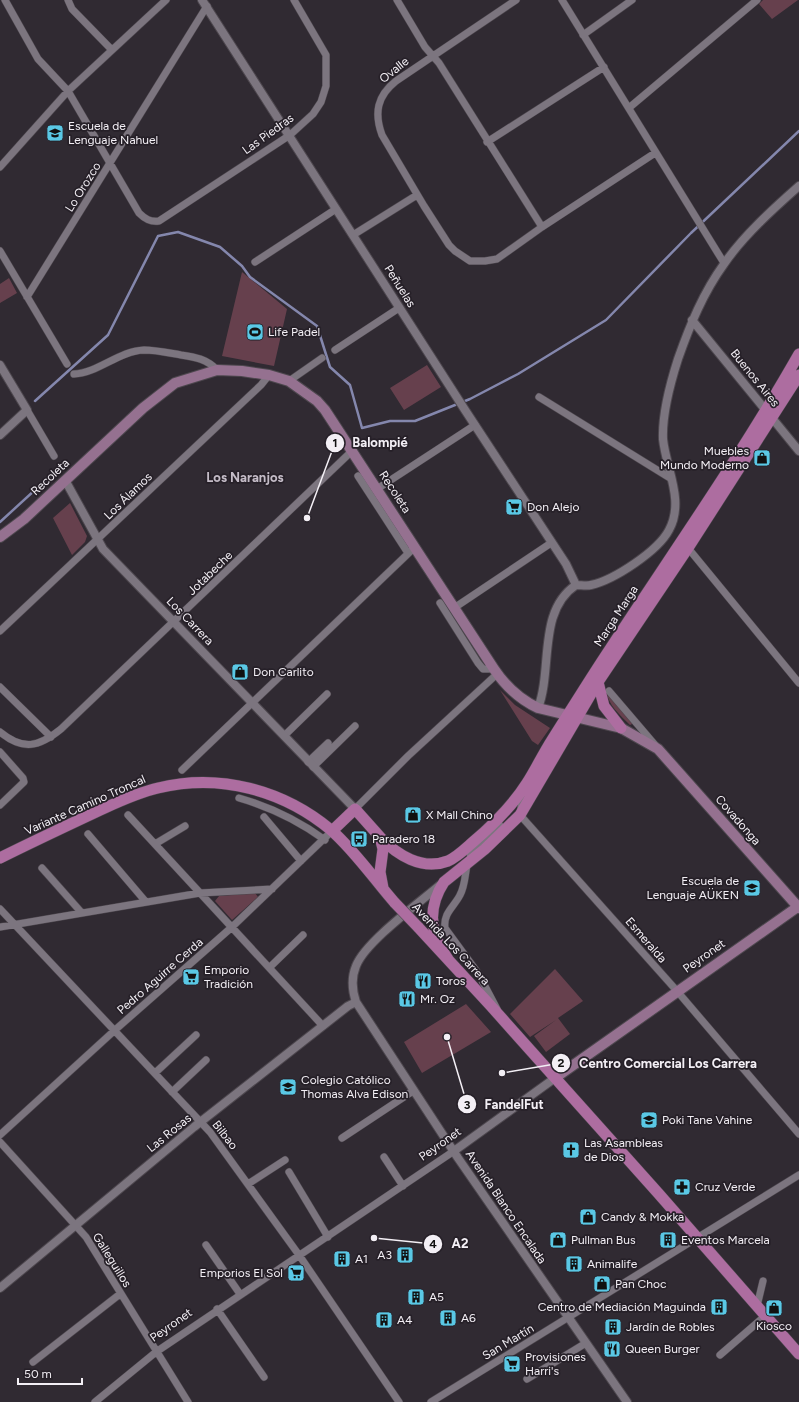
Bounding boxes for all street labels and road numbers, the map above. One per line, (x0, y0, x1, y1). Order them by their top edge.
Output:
street label: Ovalle (377, 54, 412, 86)
street label: Las Piedras (240, 110, 297, 157)
street label: Lo Orozco (62, 160, 104, 214)
street label: Peñuelas (381, 262, 419, 310)
street label: Buenos Aires (728, 346, 783, 410)
street label: Recoleta (28, 456, 72, 498)
street label: Recoleta (376, 468, 414, 516)
street label: Los Álamos (101, 469, 155, 522)
street label: Jotabeche (185, 548, 236, 598)
street label: Marga Marga (591, 583, 641, 649)
street label: Los Carrera (164, 594, 216, 648)
street label: Variante Camino Troncal (22, 772, 148, 838)
street label: Covadonga (713, 792, 763, 848)
street label: Avenida Los Carrera (409, 900, 493, 988)
street label: Esmeralda (623, 914, 669, 966)
street label: Pedro Aguirre Cerda (114, 935, 206, 1017)
street label: Peyronet (680, 936, 728, 976)
street label: Las Rosas (144, 1111, 194, 1155)
street label: Bilbao (209, 1118, 241, 1152)
street label: Peyronet (416, 1124, 464, 1164)
street label: Avenida Blanco Encalada (463, 1148, 549, 1266)
street label: Galleguillos (90, 1230, 134, 1290)
street label: Peyronet (147, 1305, 195, 1345)
street label: San Martín (480, 1321, 537, 1363)

